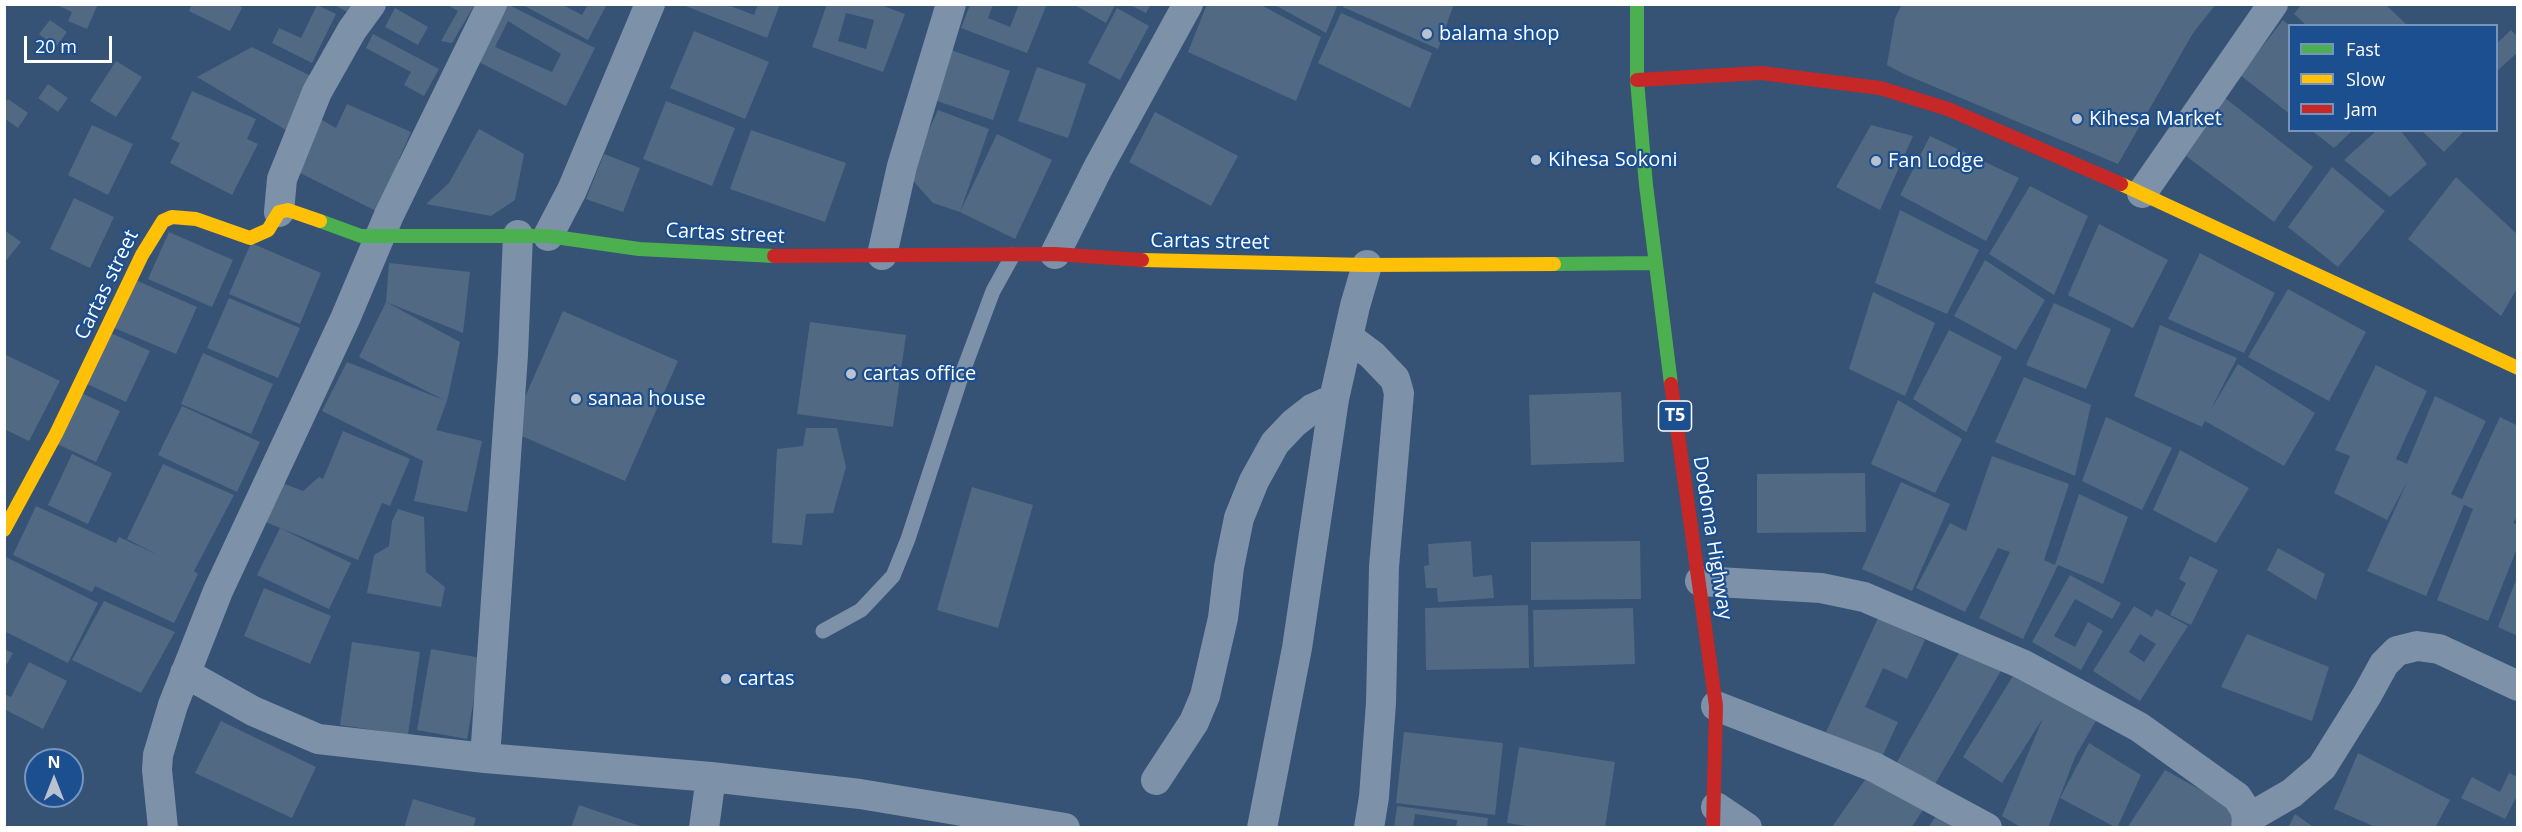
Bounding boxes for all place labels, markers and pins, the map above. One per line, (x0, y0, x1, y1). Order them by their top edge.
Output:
place label: balama shop (1439, 22, 1559, 46)
marker: balama shop (1420, 27, 1434, 41)
place label: Kihesa Market (2089, 107, 2222, 131)
marker: Kihesa Market (2070, 112, 2084, 126)
place label: Kihesa Sokoni (1548, 148, 1677, 172)
place label: Fan Lodge (1888, 149, 1984, 173)
marker: Kihesa Sokoni (1529, 153, 1543, 167)
marker: Fan Lodge (1869, 154, 1883, 168)
place label: cartas office (863, 362, 976, 386)
marker: cartas office (844, 367, 858, 381)
place label: sanaa house (588, 387, 706, 411)
marker: sanaa house (569, 392, 583, 406)
place label: cartas (738, 667, 795, 691)
marker: cartas (719, 672, 733, 686)

